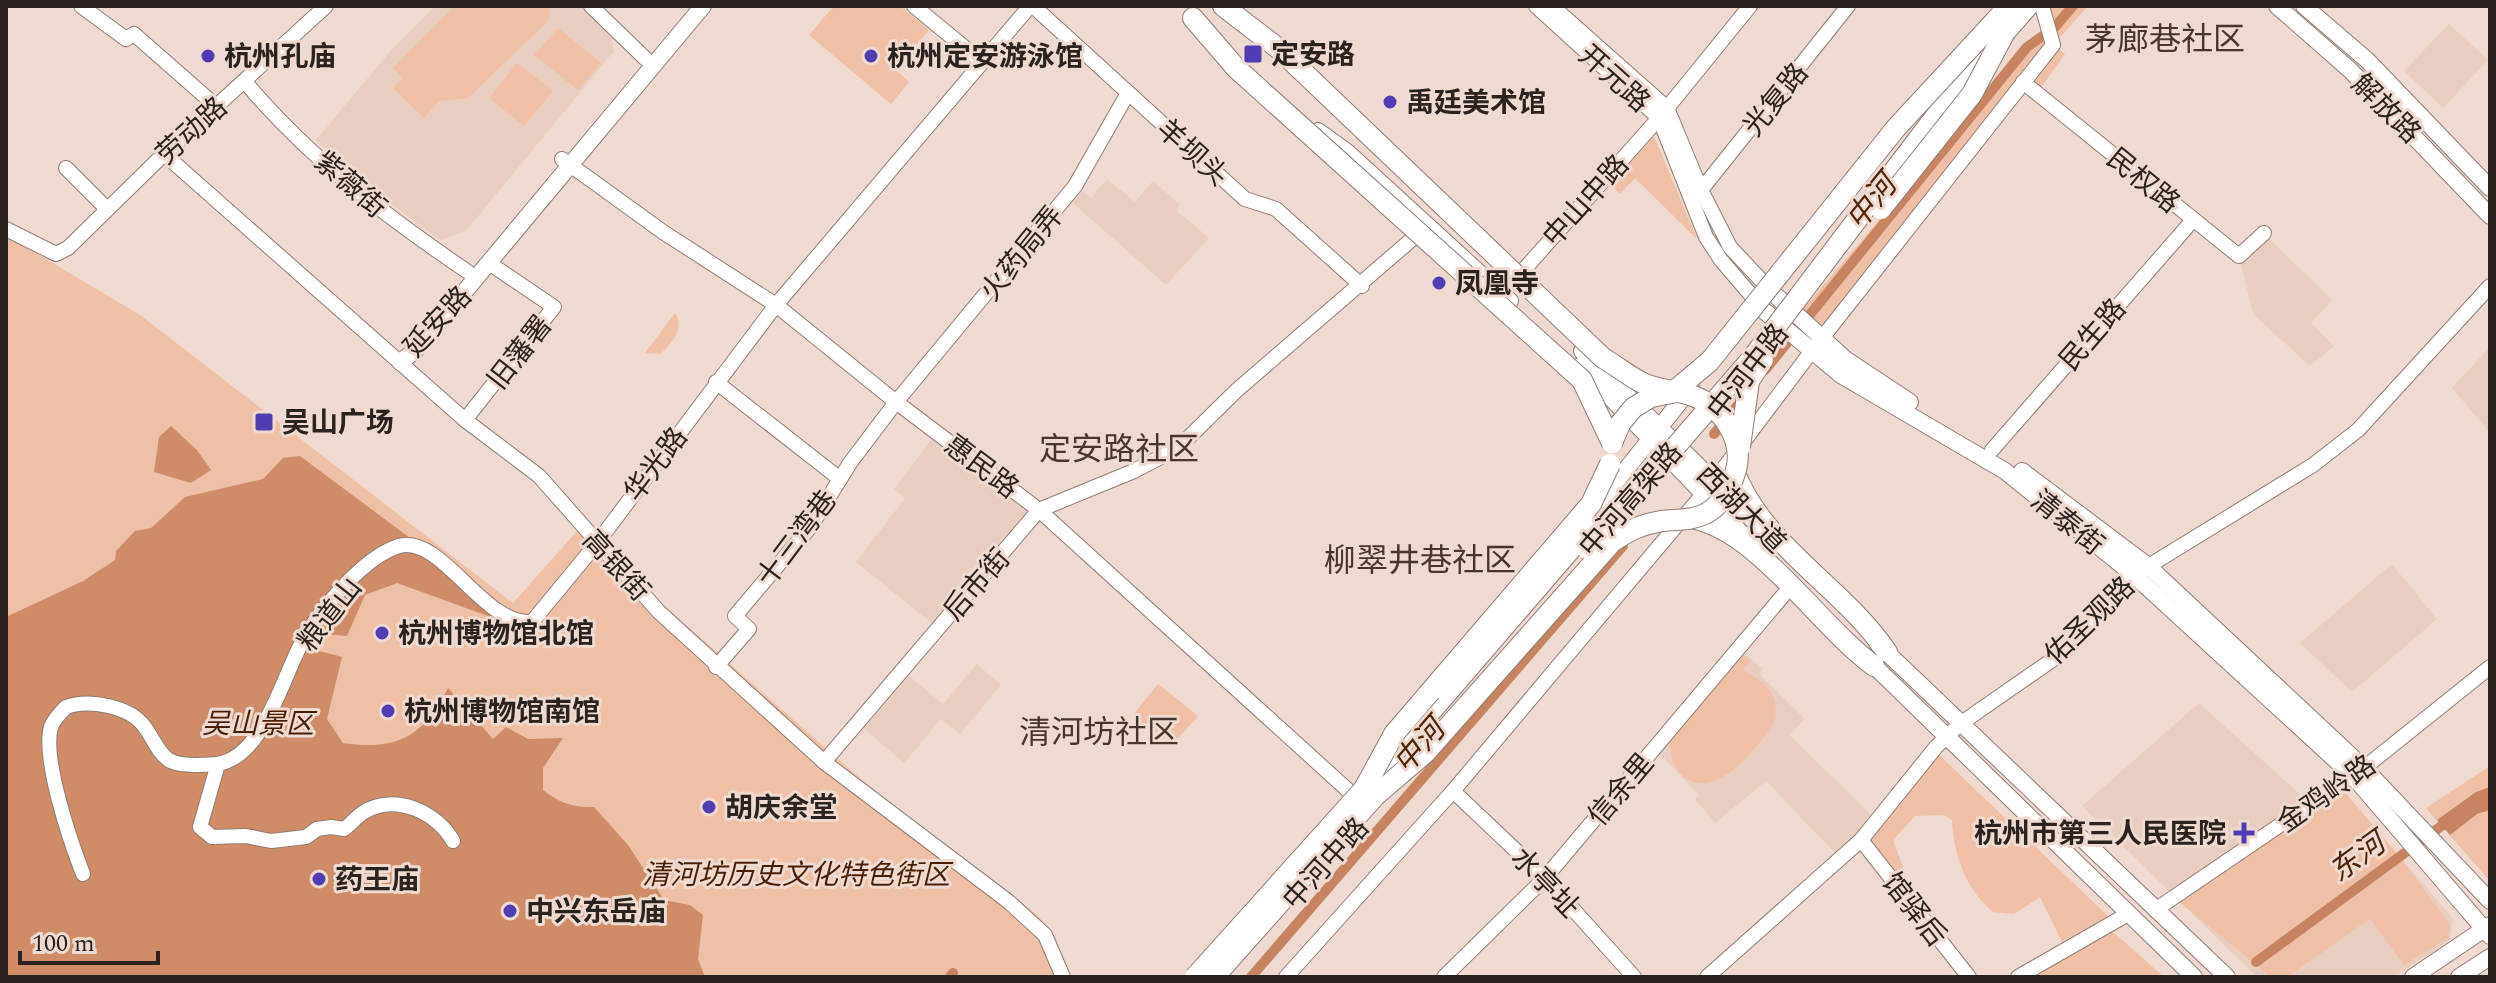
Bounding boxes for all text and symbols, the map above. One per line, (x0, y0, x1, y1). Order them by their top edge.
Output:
district label: 茅廊巷社区 (2085, 16, 2245, 65)
place label: 定安路 (1271, 34, 1355, 77)
street label: 开元路 (1568, 35, 1660, 123)
place label: 杭州孔庙 (224, 36, 336, 79)
place label: 杭州定安游泳馆 (887, 36, 1083, 79)
marker: 定安路 (1242, 43, 1264, 65)
marker: 杭州孔庙 (199, 47, 217, 65)
marker: 杭州定安游泳馆 (862, 47, 880, 65)
street label: 光复路 (1733, 54, 1819, 146)
street label: 解放路 (2341, 64, 2431, 154)
place label: 禹廷美术馆 (1406, 82, 1546, 125)
street label: 劳动路 (146, 87, 238, 175)
marker: 禹廷美术馆 (1381, 93, 1399, 111)
street label: 羊坝头 (1146, 109, 1238, 197)
street label: 民权路 (2097, 138, 2189, 224)
street label: 紫薇街 (304, 141, 396, 229)
street label: 中山中路 (1533, 145, 1640, 257)
water label: 中河 (1835, 161, 1912, 240)
street label: 火药局弄 (970, 197, 1074, 311)
place label: 凤凰寺 (1455, 263, 1539, 306)
marker: 凤凰寺 (1430, 274, 1448, 292)
street label: 延安路 (394, 277, 482, 367)
street label: 民生路 (2049, 289, 2137, 381)
street label: 旧藩署 (477, 307, 563, 399)
street label: 中河中路 (1697, 315, 1800, 429)
place label: 吴山广场 (282, 402, 394, 445)
marker: 吴山广场 (253, 411, 275, 433)
street label: 华光路 (614, 418, 699, 511)
street label: 惠民路 (935, 425, 1028, 510)
district label: 定安路社区 (1039, 426, 1199, 475)
street label: 中河高架路 (1569, 433, 1693, 567)
street label: 西湖大道 (1686, 454, 1796, 564)
street label: 清泰街 (2021, 480, 2113, 566)
street label: 十三湾巷 (746, 481, 848, 597)
street label: 高银街 (572, 520, 660, 612)
district label: 柳翠井巷社区 (1324, 537, 1516, 586)
street label: 后市街 (933, 539, 1021, 631)
street label: 佑圣观路 (2035, 567, 2145, 675)
street label: 粮道山 (287, 569, 373, 661)
place label: 杭州博物馆北馆 (398, 613, 594, 656)
marker: 杭州博物馆北馆 (373, 624, 391, 642)
place label: 杭州博物馆南馆 (404, 691, 600, 734)
marker: 杭州博物馆南馆 (379, 702, 397, 720)
park label: 吴山景区 (202, 703, 318, 746)
water label: 中河 (1383, 705, 1460, 784)
district label: 清河坊社区 (1019, 709, 1179, 758)
street label: 信余里 (1578, 744, 1665, 836)
street label: 金鸡岭路 (2269, 744, 2385, 844)
place label: 胡庆余堂 (725, 787, 837, 830)
marker: 胡庆余堂 (700, 798, 718, 816)
street label: 中河中路 (1273, 808, 1380, 920)
place label: 杭州市第三人民医院 (1974, 813, 2226, 856)
water label: 东河 (2320, 819, 2399, 894)
marker: 杭州市第三人民医院 (2233, 822, 2255, 844)
street label: 水亭址 (1500, 838, 1590, 928)
park label: 清河坊历史文化特色街区 (642, 854, 954, 897)
place label: 药王庙 (335, 859, 419, 902)
street label: 馆驿后 (1871, 864, 1957, 956)
marker: 药王庙 (310, 870, 328, 888)
place label: 中兴东岳庙 (526, 891, 666, 934)
marker: 中兴东岳庙 (501, 902, 519, 920)
scale bar (20, 915, 158, 965)
text: 100 m (32, 926, 95, 962)

